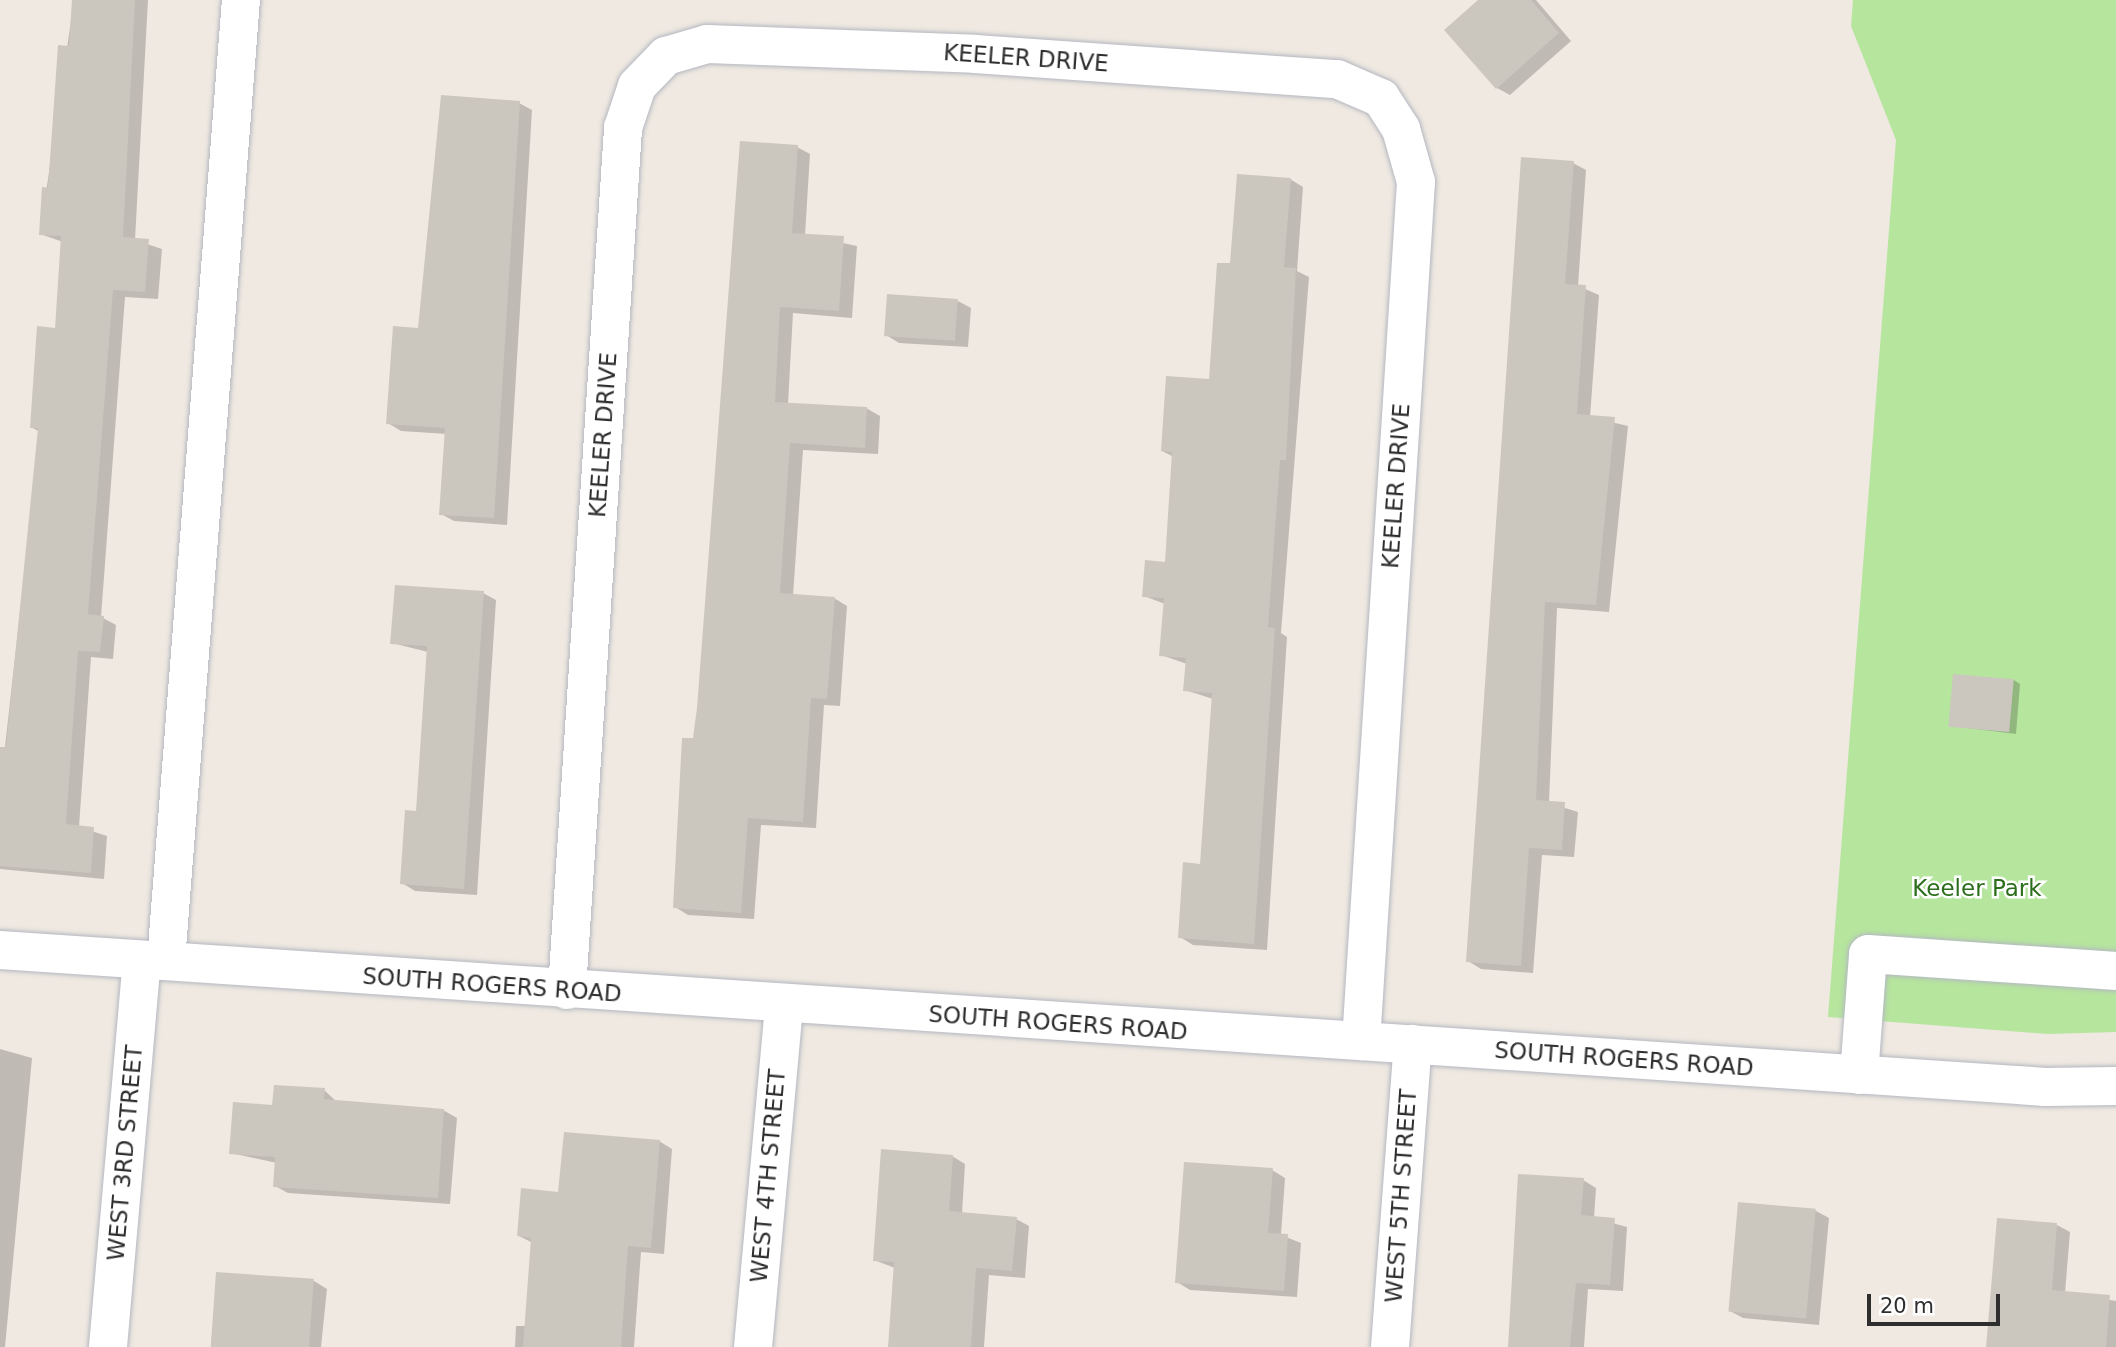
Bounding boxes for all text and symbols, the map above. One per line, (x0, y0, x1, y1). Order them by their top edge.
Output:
street label: KEELER DRIVE (942, 38, 1110, 78)
street label: KEELER DRIVE (583, 351, 623, 519)
street label: KEELER DRIVE (1376, 402, 1416, 570)
park label: Keeler Park (1912, 874, 2042, 902)
street label: SOUTH ROGERS ROAD (362, 962, 622, 1008)
street label: SOUTH ROGERS ROAD (928, 1000, 1188, 1046)
street label: SOUTH ROGERS ROAD (1494, 1036, 1754, 1082)
street label: WEST 3RD STREET (102, 1044, 148, 1262)
street label: WEST 4TH STREET (745, 1068, 791, 1284)
street label: WEST 5TH STREET (1380, 1088, 1422, 1304)
scale bar (1871, 1280, 2004, 1324)
text: 20 m (1880, 1294, 1934, 1318)

